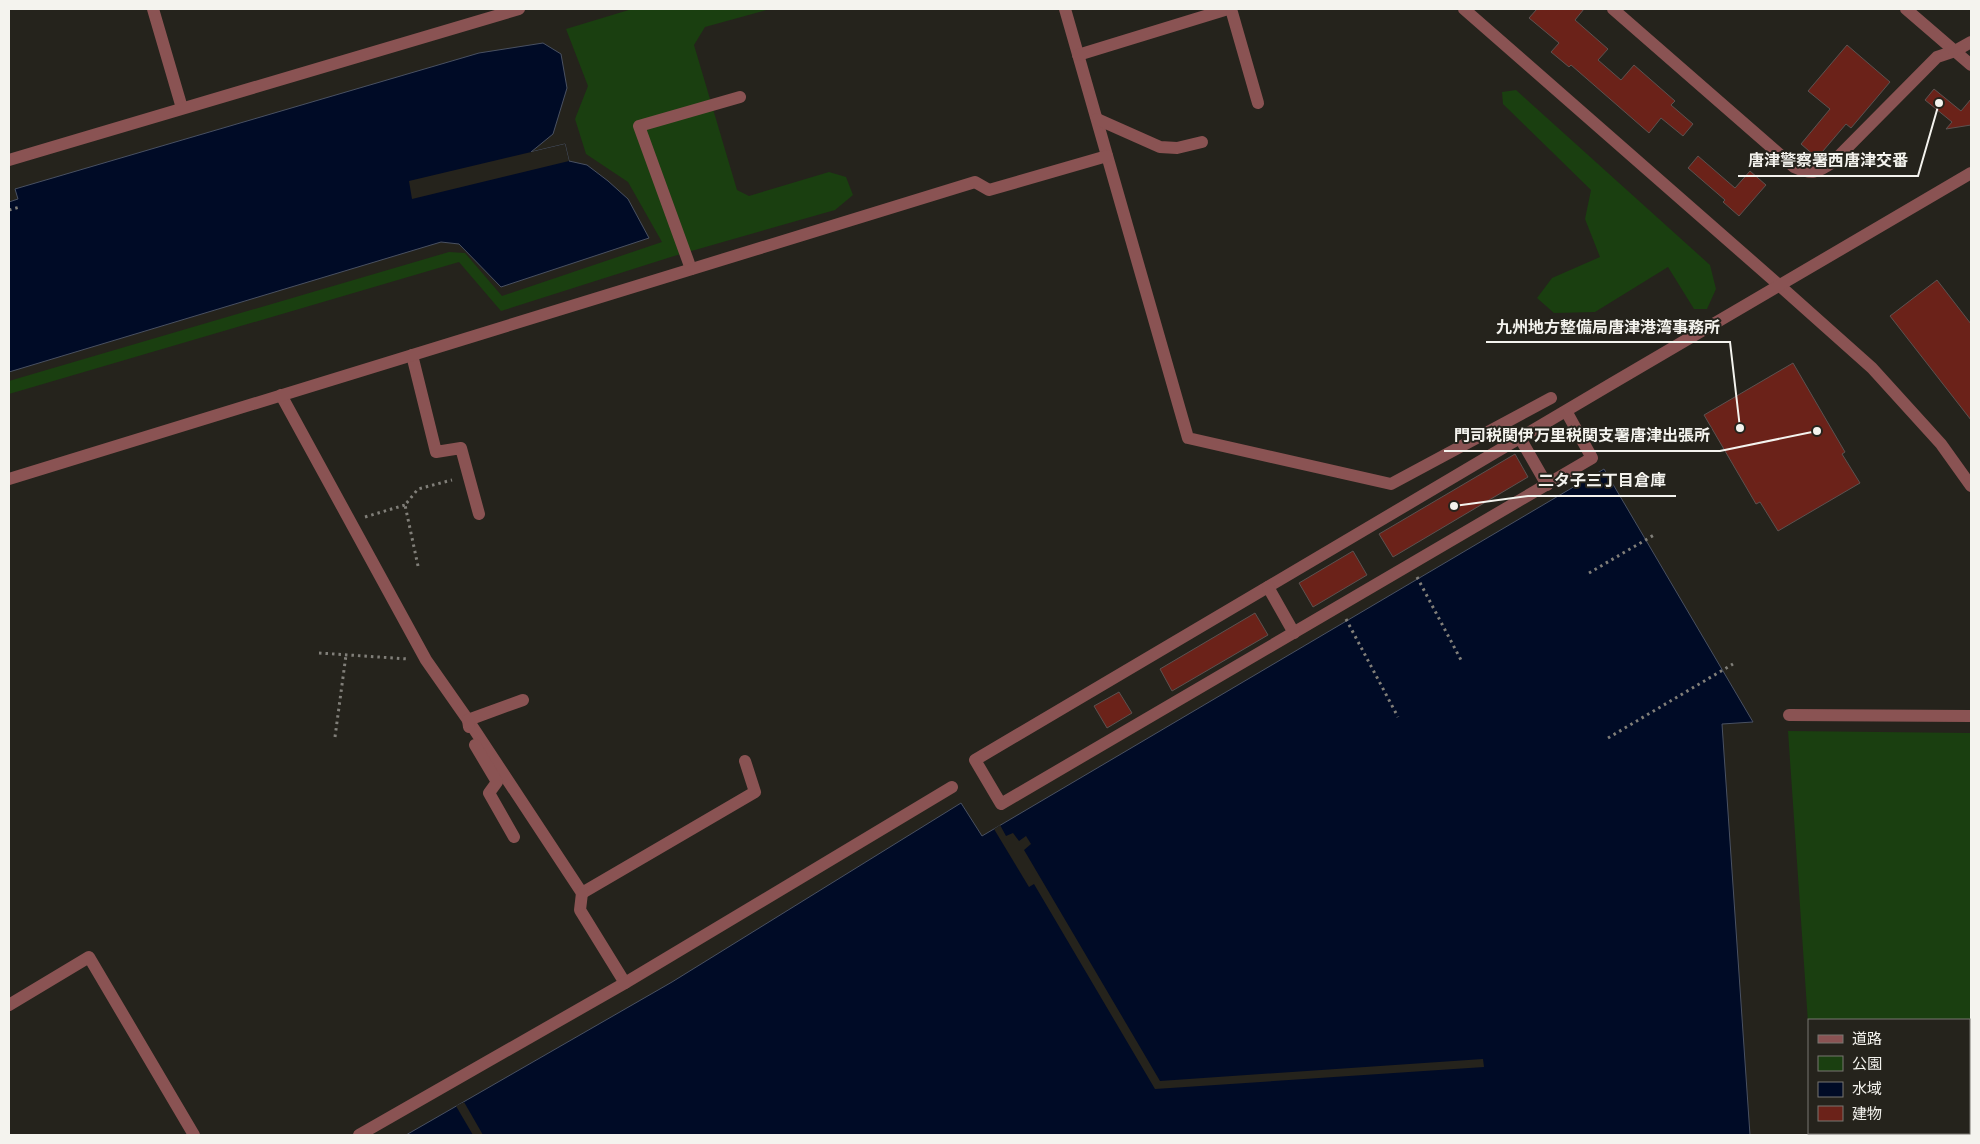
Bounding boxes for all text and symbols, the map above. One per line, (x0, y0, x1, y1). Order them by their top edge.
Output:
callout: 唐津警察署西唐津交番 (1738, 145, 1918, 176)
text: 唐津警察署西唐津交番 (1748, 149, 1908, 171)
callout: 九州地方整備局唐津港湾事務所 (1486, 311, 1730, 342)
text: 九州地方整備局唐津港湾事務所 (1496, 316, 1720, 338)
callout: 門司税関伊万里税関支署唐津出張所 (1444, 420, 1720, 451)
text: 門司税関伊万里税関支署唐津出張所 (1454, 424, 1710, 446)
callout: 二タ子三丁目倉庫 (1528, 465, 1676, 496)
text: 二タ子三丁目倉庫 (1538, 469, 1666, 491)
legend (1808, 1019, 1970, 1134)
text: 道路 (1852, 1028, 1882, 1048)
text: 公園 (1852, 1053, 1882, 1073)
text: 水域 (1852, 1078, 1882, 1098)
text: 建物 (1852, 1103, 1882, 1123)

